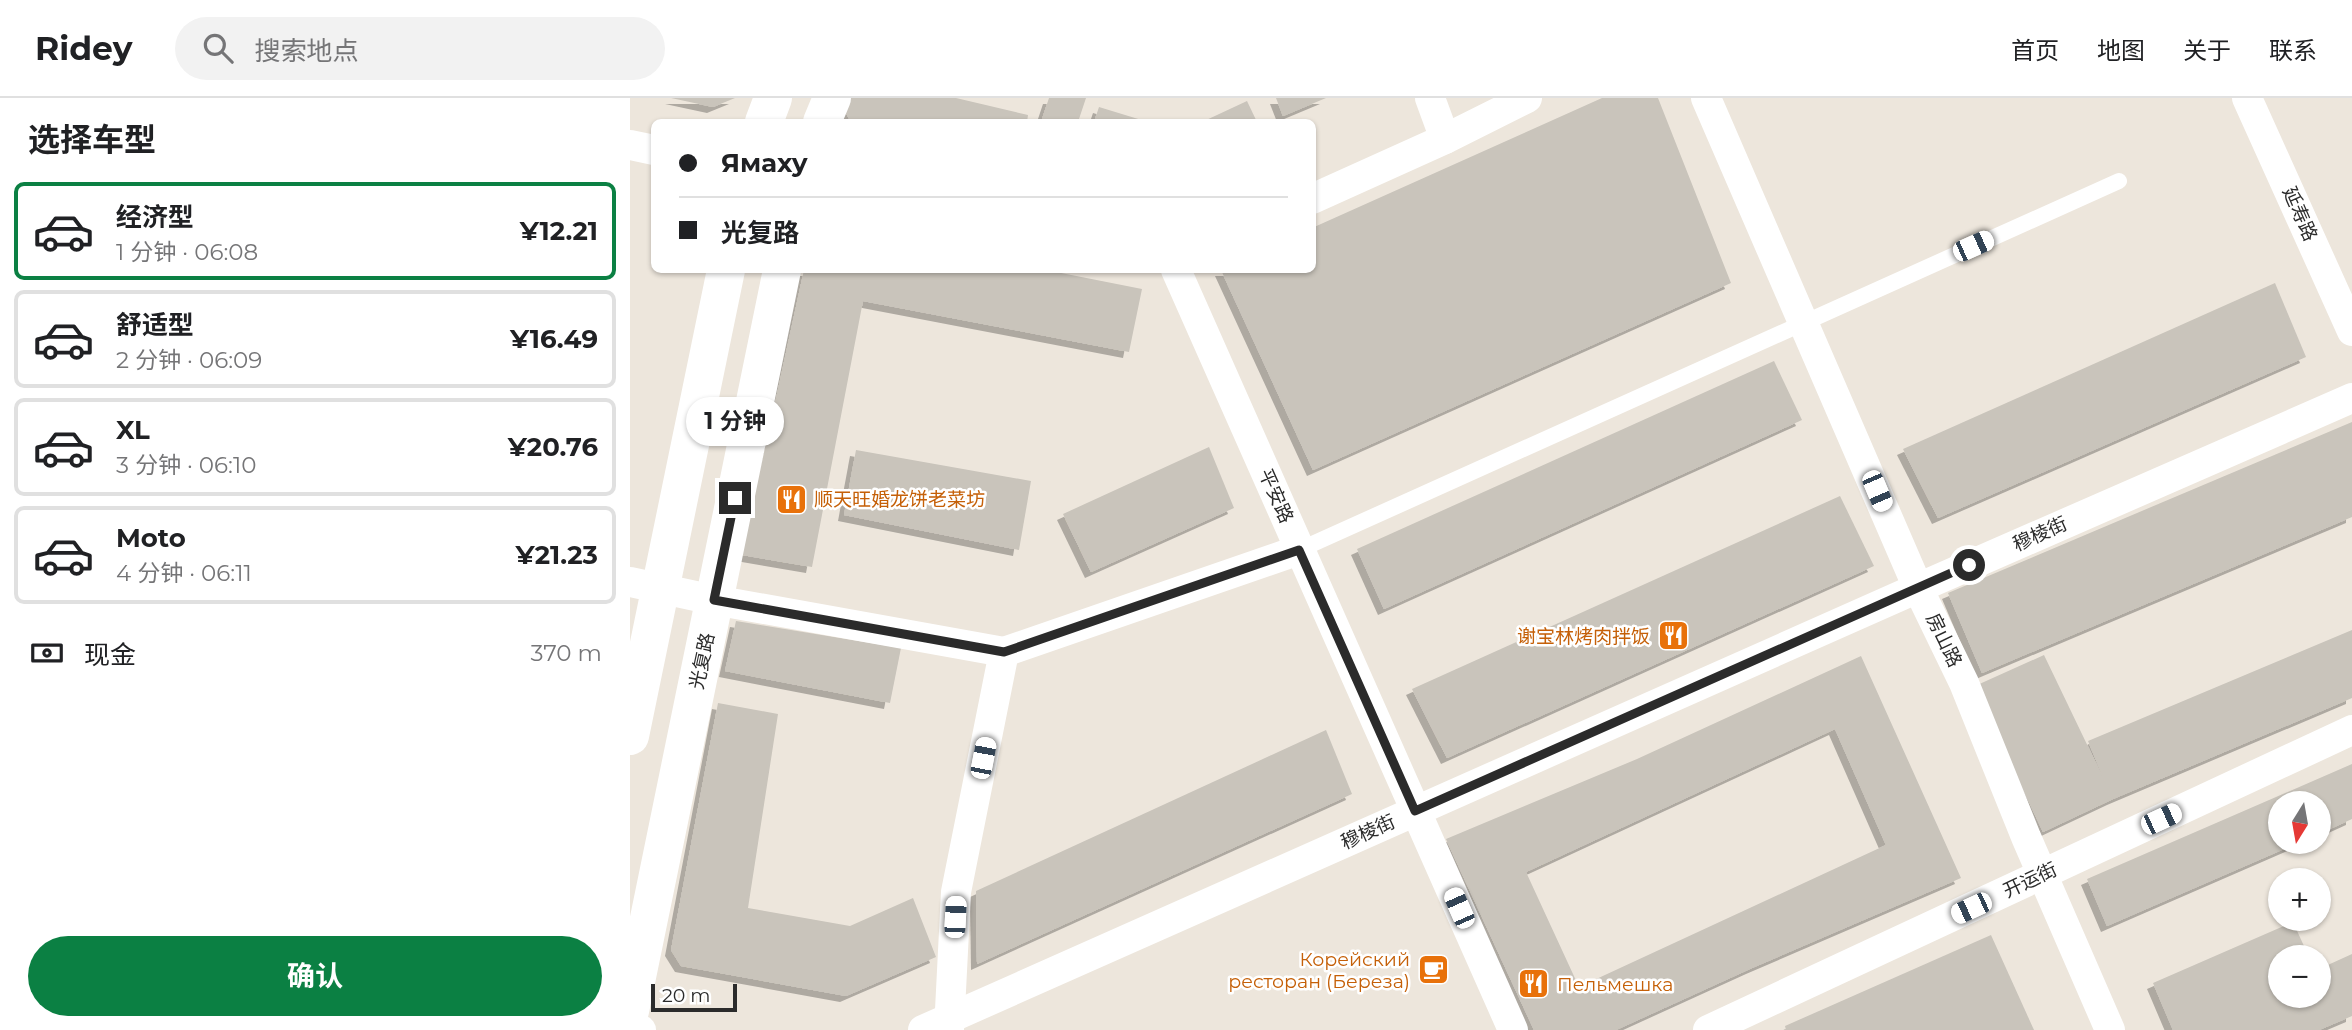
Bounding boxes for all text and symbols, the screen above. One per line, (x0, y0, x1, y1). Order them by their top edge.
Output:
search box (175, 17, 665, 80)
text: Ridey (35, 28, 133, 68)
icon: search (199, 29, 237, 67)
text: 搜索地点 (255, 35, 359, 67)
text: 首页 (2011, 36, 2059, 65)
text: 地图 (2097, 36, 2145, 65)
text: 关于 (2183, 36, 2231, 65)
text: 联系 (2269, 36, 2317, 65)
text: 选择车型 (28, 120, 156, 159)
text: Ямаху (721, 147, 808, 179)
street label: 延寿路 (2278, 183, 2322, 245)
icon: car (32, 200, 95, 263)
text: 经济型 (116, 201, 194, 233)
text: ¥12.21 (520, 215, 598, 247)
text: 光复路 (721, 217, 799, 249)
car (1950, 228, 1997, 264)
text: 1 分钟 · 06:08 (116, 238, 258, 266)
icon: car (32, 308, 95, 371)
text: 舒适型 (116, 309, 194, 341)
text: ¥16.49 (510, 323, 598, 355)
text: 2 分钟 · 06:09 (116, 346, 262, 374)
callout: 1 分钟 (686, 396, 784, 446)
text: 1 分钟 (704, 407, 766, 435)
text: XL (116, 414, 150, 446)
icon: car (32, 416, 95, 479)
text: ¥20.76 (508, 431, 598, 463)
text: 3 分钟 · 06:10 (116, 451, 256, 479)
street label: 平安路 (1254, 465, 1298, 527)
car (1860, 468, 1895, 514)
route end (719, 482, 751, 514)
restaurant icon: 顺天旺婚龙饼老菜坊 (774, 482, 808, 516)
place label: 顺天旺婚龙饼老菜坊 (814, 488, 985, 511)
street label: 穆棱街 (2009, 512, 2071, 556)
text: Moto (116, 522, 186, 554)
icon: car (32, 524, 95, 587)
text: ¥21.23 (516, 539, 598, 571)
route start (1953, 549, 1985, 581)
text: 4 分钟 · 06:11 (116, 559, 252, 587)
street label: 房山路 (1921, 609, 1967, 671)
restaurant icon: 谢宝林烤肉拌饭 (1656, 619, 1690, 653)
place label: 谢宝林烤肉拌饭 (1517, 625, 1650, 648)
street label: 光复路 (685, 631, 719, 691)
icon: cash (28, 634, 66, 672)
text: 现金 (84, 639, 136, 671)
text: 370 m (531, 639, 602, 667)
car (969, 735, 998, 781)
north arrow (2268, 791, 2331, 854)
map controls (2268, 791, 2331, 1008)
car (2138, 801, 2185, 837)
street label: 穆棱街 (1337, 810, 1399, 854)
street label: 开运街 (1999, 858, 2061, 902)
button: + (2268, 868, 2331, 931)
car (1441, 885, 1478, 931)
car (1948, 890, 1995, 926)
car (944, 895, 967, 939)
button: 确认 (28, 936, 602, 1016)
button: − (2268, 945, 2331, 1008)
place label: Корейский ресторан (Береза) (1228, 948, 1410, 993)
cafe icon: Корейский ресторан (Береза) (1416, 953, 1450, 987)
restaurant icon: Пельмешка (1517, 967, 1551, 1001)
place label: Пельмешка (1557, 973, 1673, 996)
scale bar (651, 981, 737, 1013)
text: 20 m (662, 984, 710, 1007)

